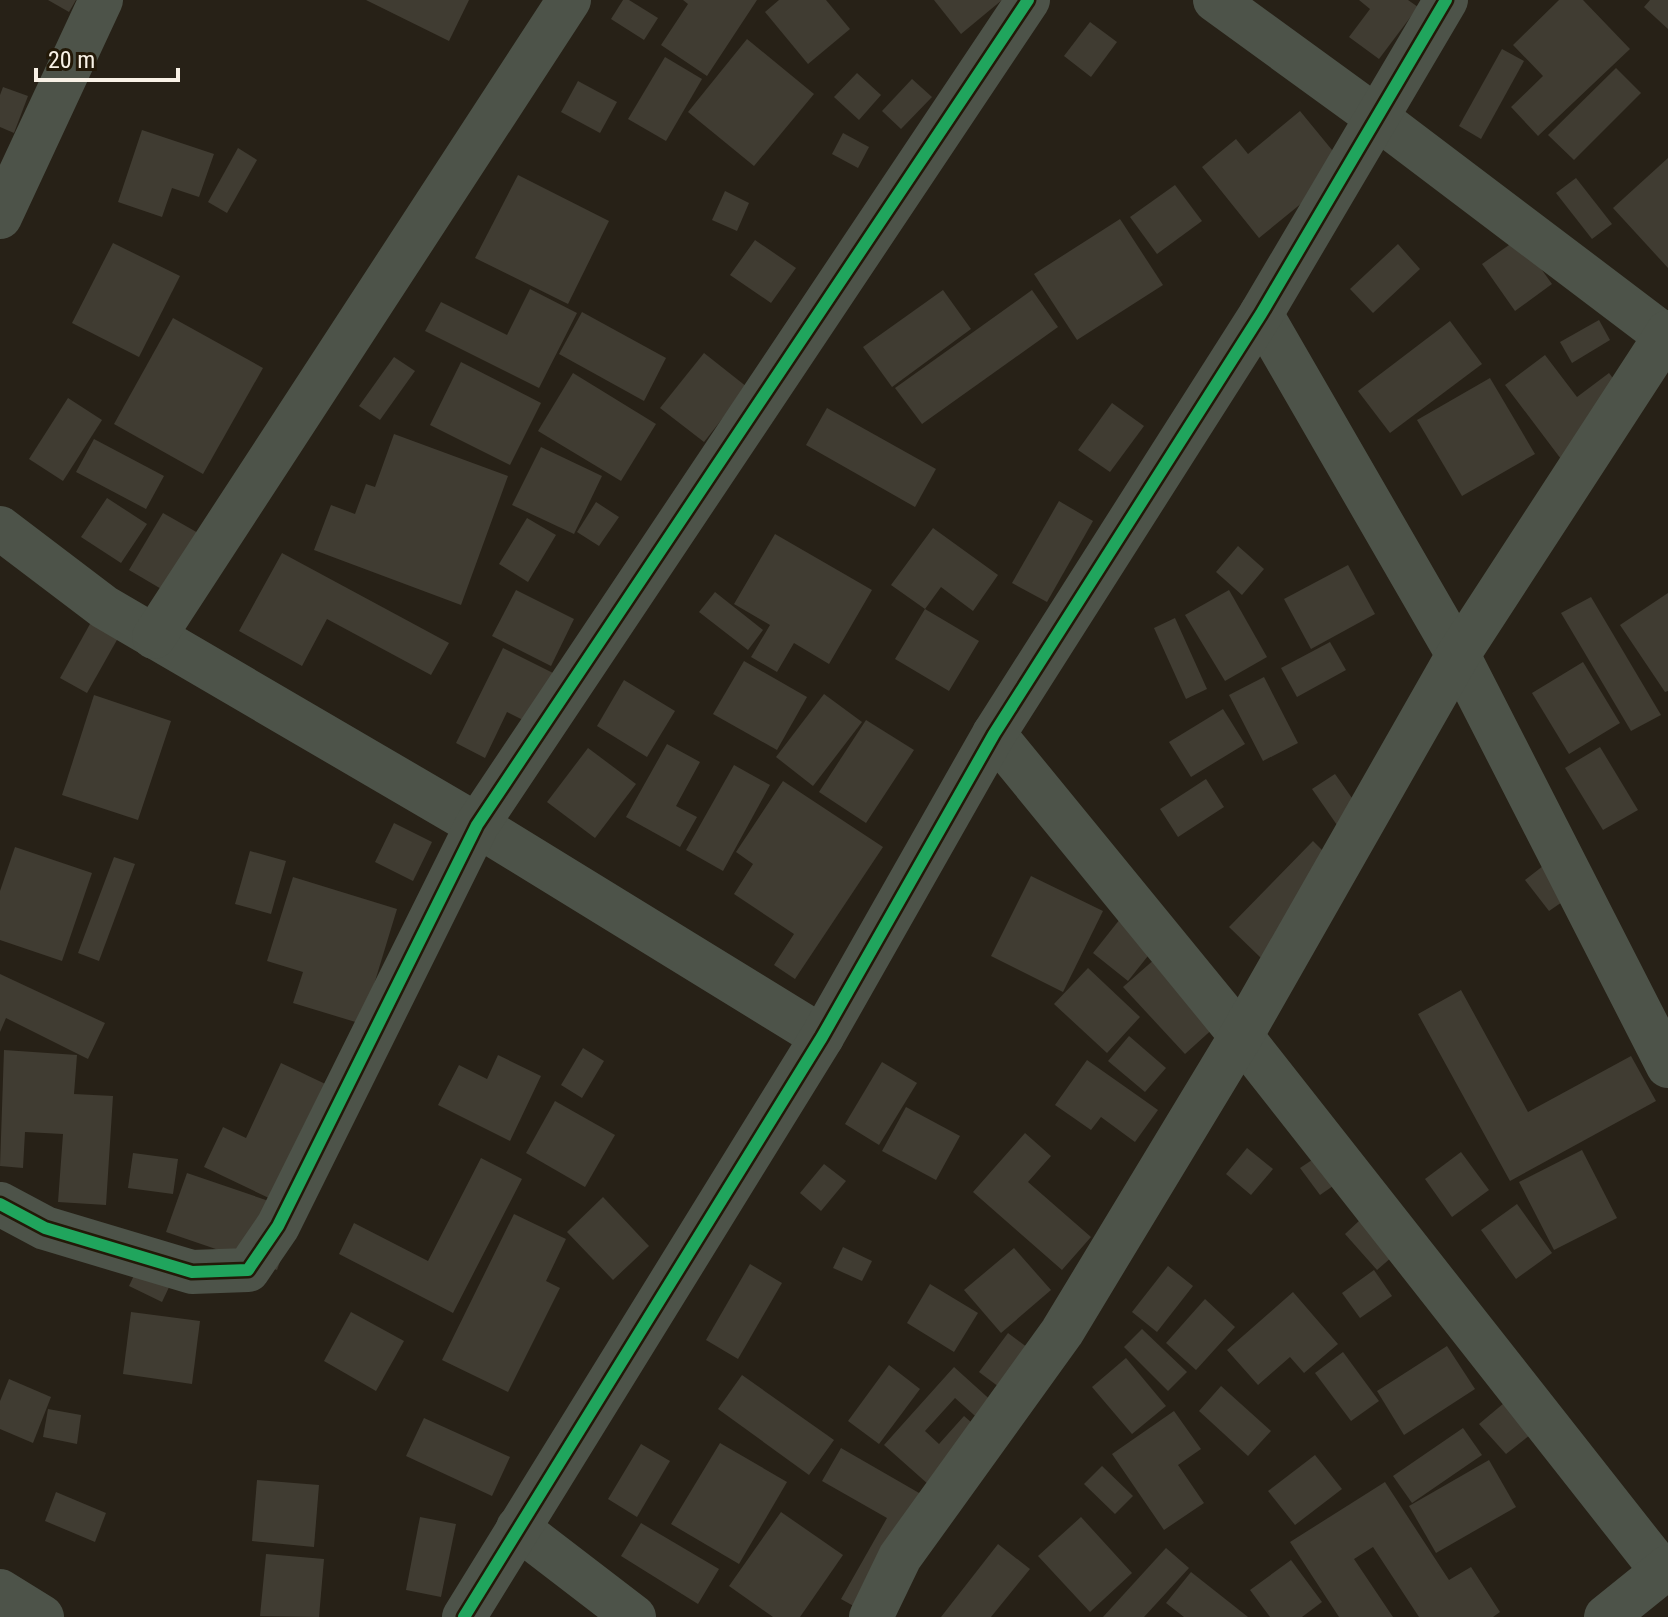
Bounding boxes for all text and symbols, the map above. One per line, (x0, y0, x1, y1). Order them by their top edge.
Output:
scale bar (36, 32, 178, 82)
text: 20 m (48, 46, 95, 74)

